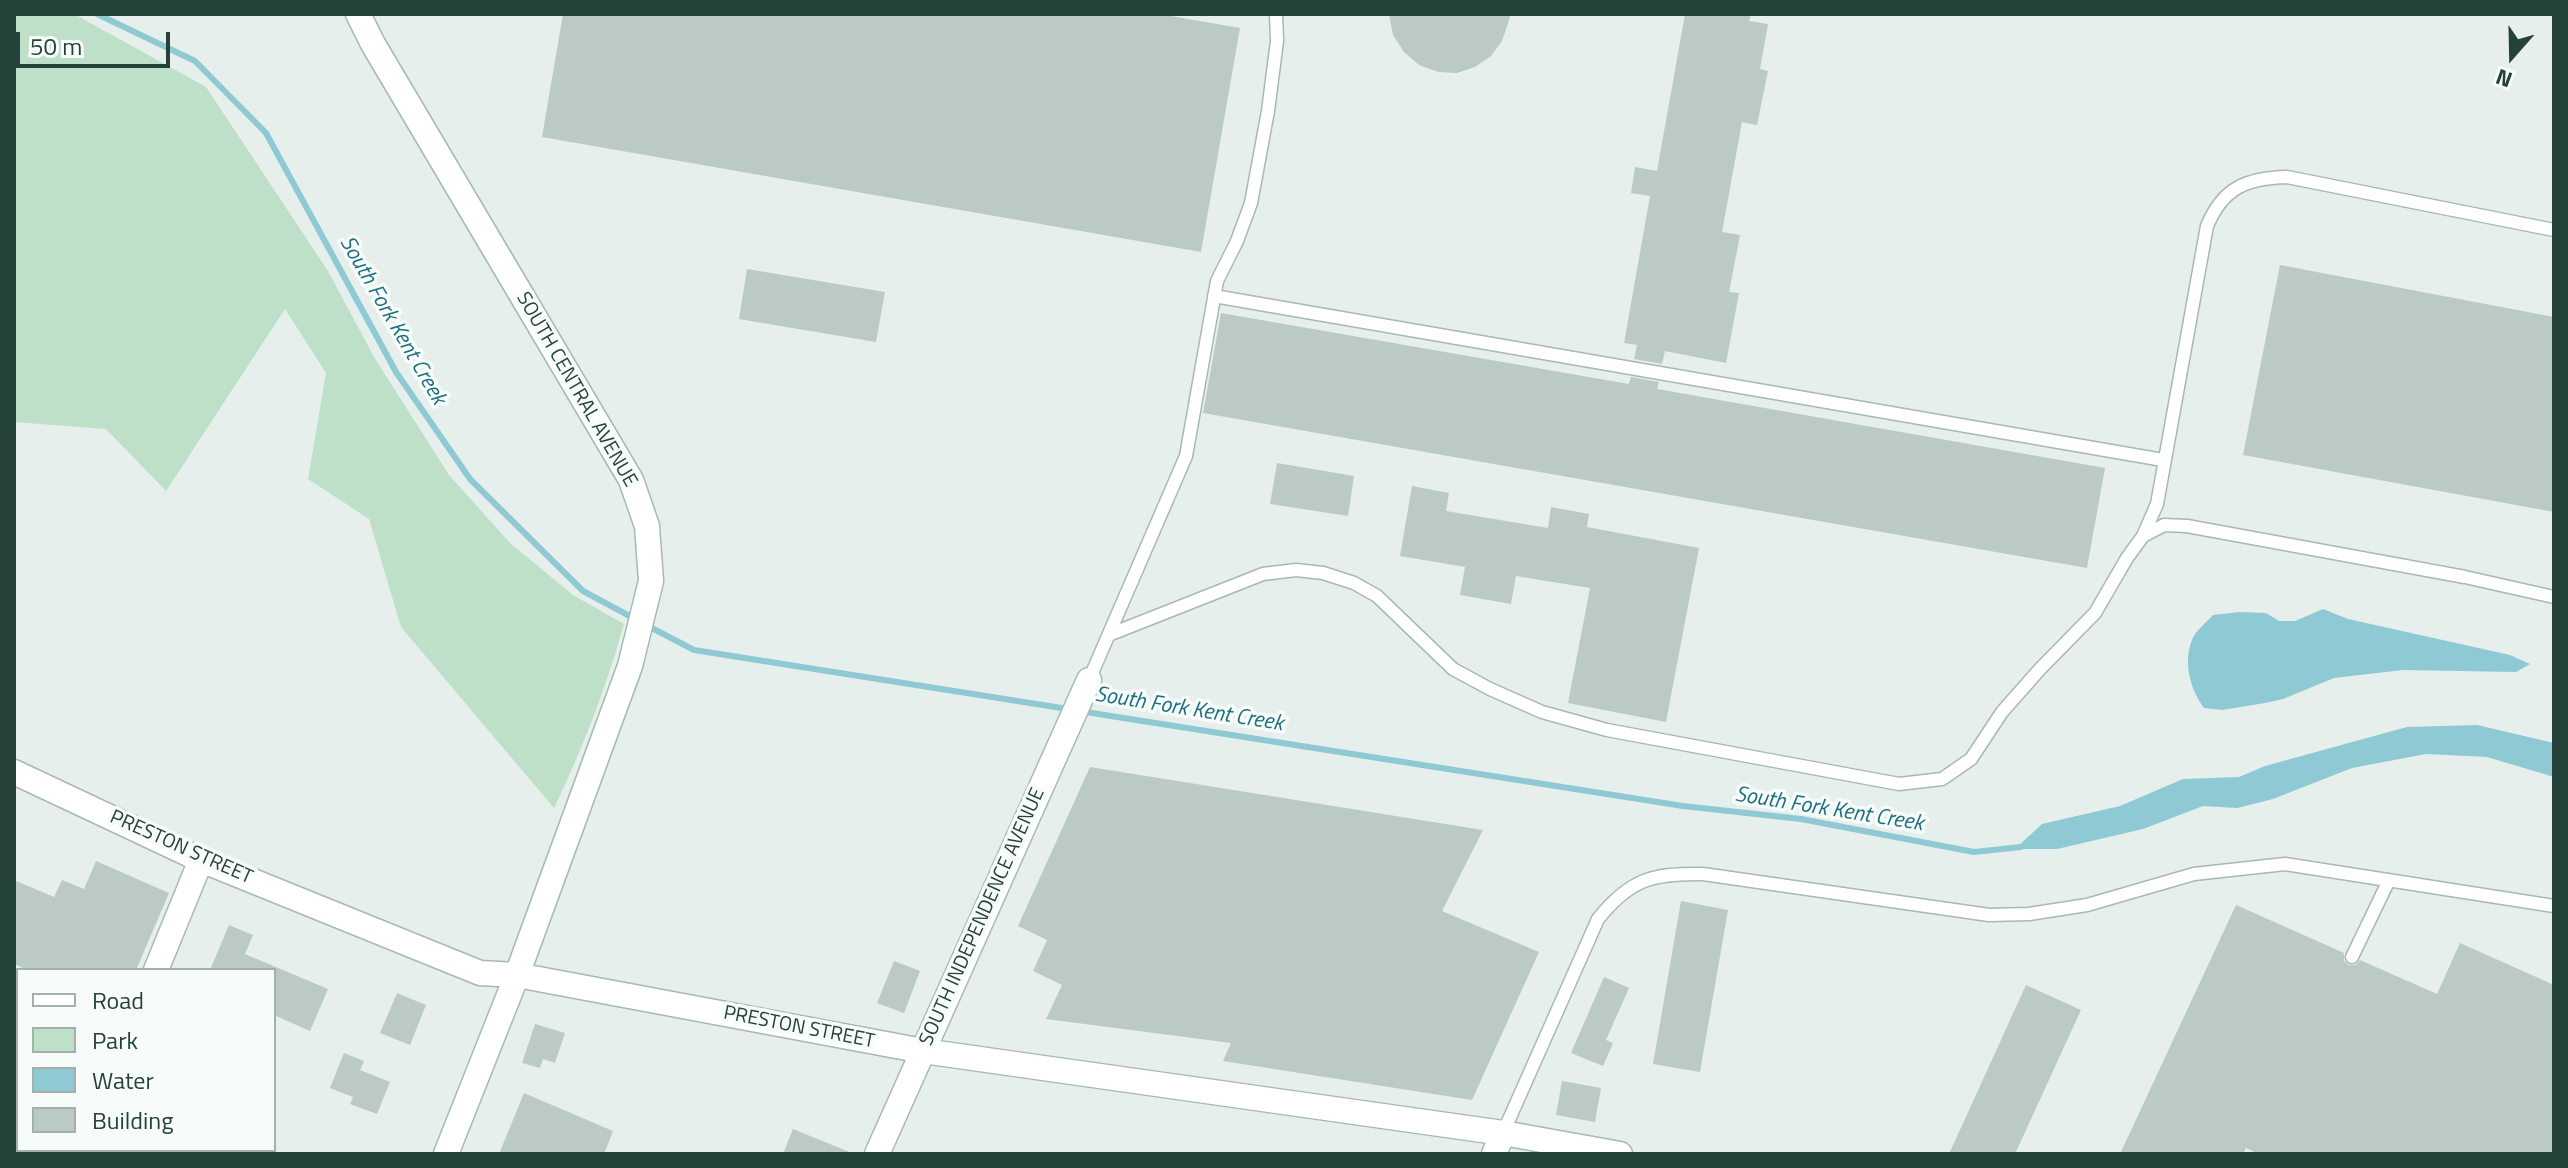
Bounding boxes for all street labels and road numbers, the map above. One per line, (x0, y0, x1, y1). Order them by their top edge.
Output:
street label: SOUTH CENTRAL AVENUE (510, 288, 642, 492)
street label: SOUTH INDEPENDENCE AVENUE (915, 784, 1051, 1050)
street label: PRESTON STREET (106, 806, 256, 890)
street label: PRESTON STREET (721, 1002, 877, 1054)

